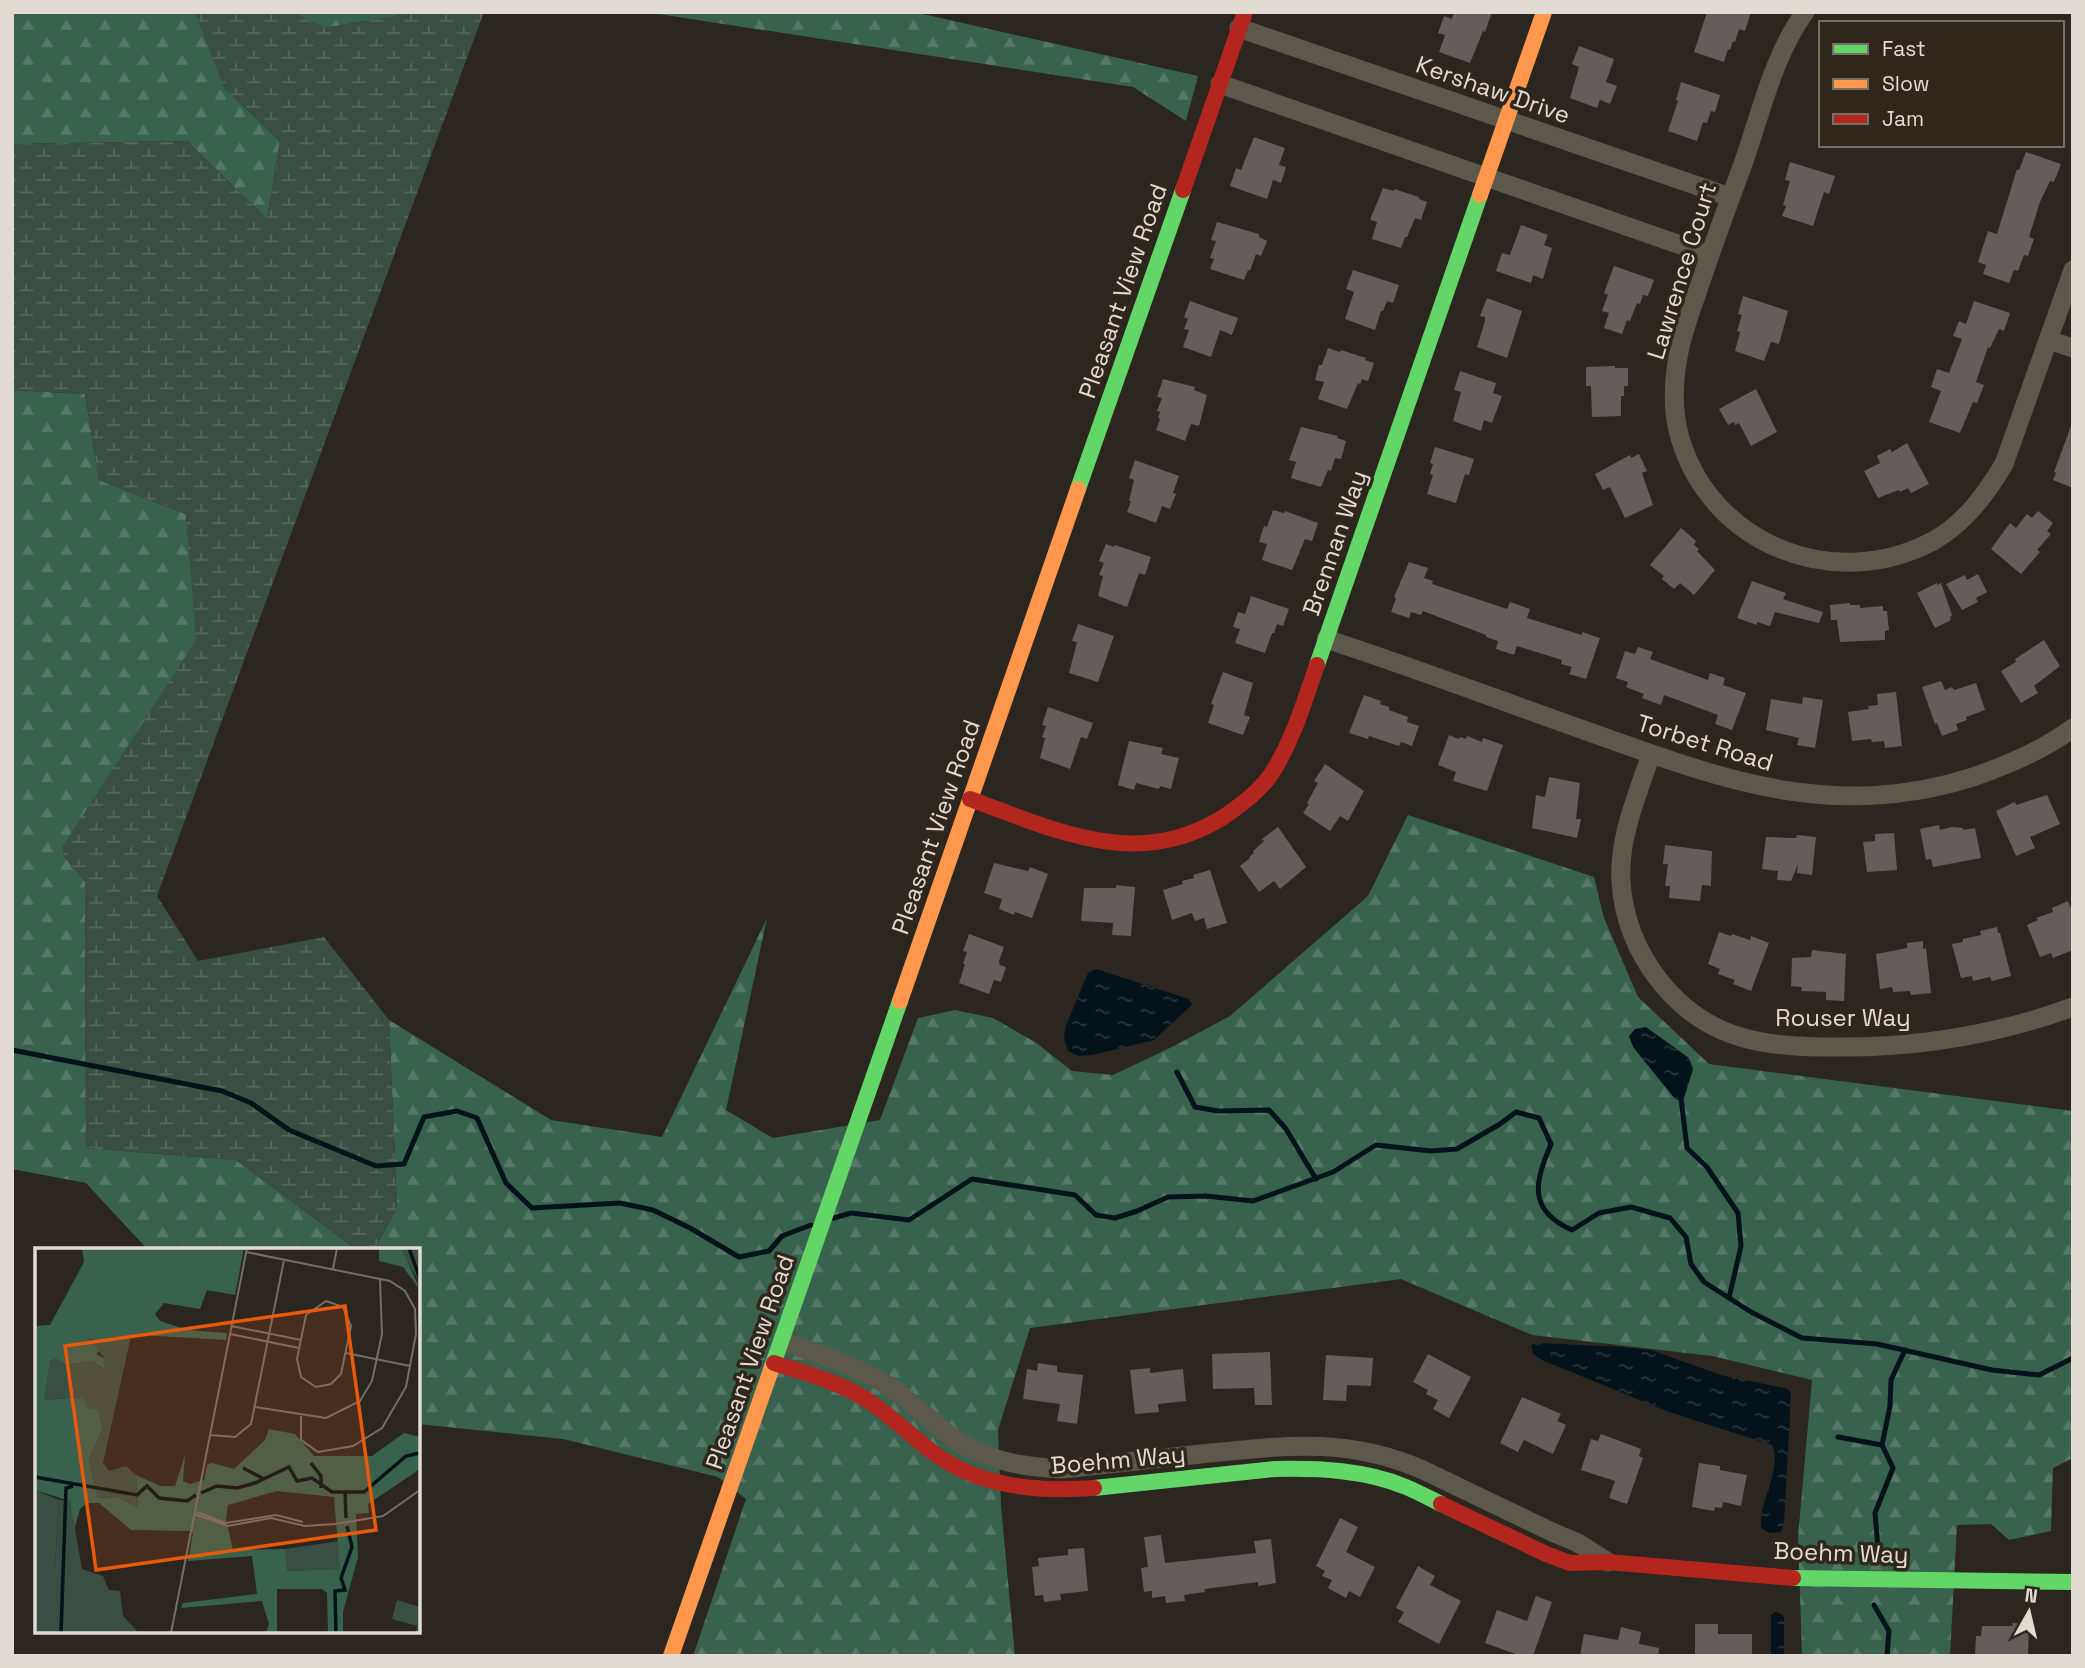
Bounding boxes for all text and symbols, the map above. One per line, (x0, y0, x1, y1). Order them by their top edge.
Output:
legend (1819, 21, 2064, 147)
text: Fast (1882, 35, 1926, 62)
street label: Kershaw Drive (1412, 49, 1574, 130)
text: Slow (1882, 70, 1930, 97)
text: Jam (1882, 105, 1924, 132)
street label: Pleasant View Road (1071, 179, 1174, 402)
street label: Lawrence Court (1640, 179, 1723, 363)
street label: Brennan Way (1295, 466, 1374, 620)
street label: Torbet Road (1633, 707, 1777, 778)
street label: Pleasant View Road (884, 715, 987, 938)
street label: Rouser Way (1775, 1002, 1911, 1033)
inset map (35, 1248, 420, 1633)
street label: Pleasant View Road (698, 1250, 801, 1473)
street label: Boehm Way (1049, 1438, 1187, 1481)
street label: Boehm Way (1773, 1535, 1909, 1570)
north arrow (1994, 1577, 2064, 1647)
text: N (2023, 1582, 2039, 1609)

